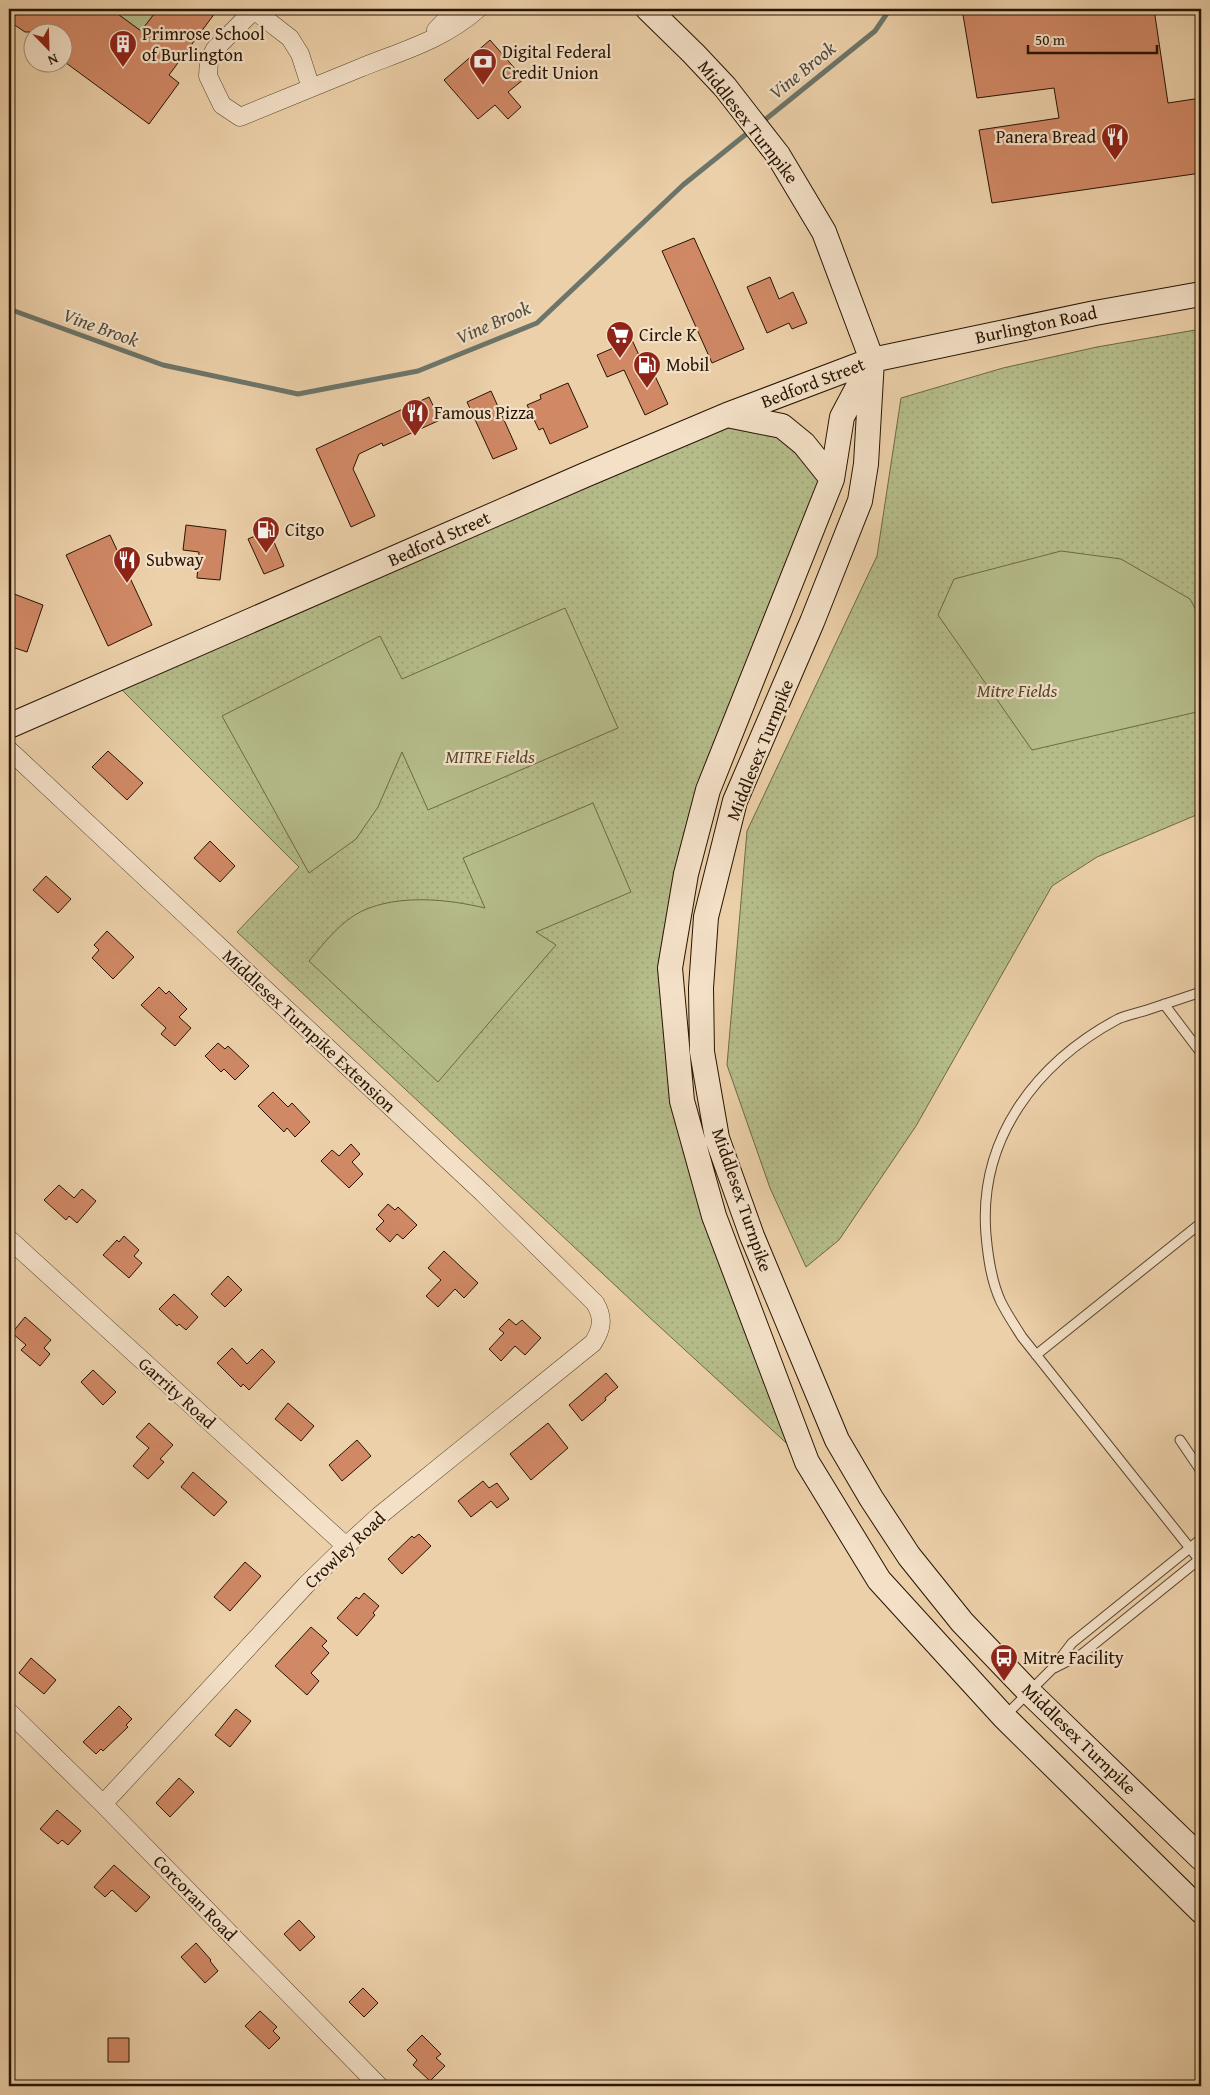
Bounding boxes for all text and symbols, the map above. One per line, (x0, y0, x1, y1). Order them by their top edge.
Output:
place label: Primrose School of Burlington (142, 20, 265, 68)
north arrow (22, 22, 72, 72)
scale bar (1028, 22, 1156, 54)
building icon: Primrose School of Burlington (108, 29, 138, 68)
text: 50 m (1035, 29, 1066, 50)
water label: Vine Brook (763, 34, 842, 106)
place label: Digital Federal Credit Union (502, 38, 611, 86)
bank icon: Digital Federal Credit Union (468, 47, 498, 86)
text: N (44, 49, 61, 71)
street label: Middlesex Turnpike (691, 54, 805, 189)
restaurant icon: Panera Bread (1100, 122, 1130, 161)
place label: Panera Bread (996, 123, 1096, 150)
water label: Vine Brook (451, 293, 535, 351)
street label: Burlington Road (973, 298, 1100, 351)
water label: Vine Brook (59, 300, 143, 354)
supermarket icon: Circle K (605, 320, 635, 359)
place label: Circle K (639, 321, 697, 348)
fuel station icon: Mobil (632, 350, 662, 389)
street label: Bedford Street (757, 350, 869, 415)
place label: Mobil (666, 351, 709, 378)
restaurant icon: Famous Pizza (400, 398, 430, 437)
place label: Famous Pizza (434, 399, 535, 426)
street label: Bedford Street (383, 504, 495, 573)
fuel station icon: Citgo (251, 515, 281, 554)
place label: Citgo (285, 516, 324, 543)
restaurant icon: Subway (112, 545, 142, 584)
place label: Subway (146, 546, 204, 573)
street label: Middlesex Turnpike (719, 675, 800, 825)
park label: Mitre Fields (977, 677, 1058, 704)
park label: MITRE Fields (445, 743, 535, 770)
street label: Middlesex Turnpike Extension (216, 943, 402, 1119)
street label: Middlesex Turnpike (705, 1124, 780, 1275)
street label: Garrity Road (133, 1350, 222, 1435)
street label: Crowley Road (298, 1504, 392, 1595)
bus stop icon: Mitre Facility (989, 1643, 1019, 1682)
place label: Mitre Facility (1023, 1644, 1124, 1671)
street label: Middlesex Turnpike (1016, 1677, 1143, 1801)
street label: Corcoran Road (147, 1848, 244, 1947)

